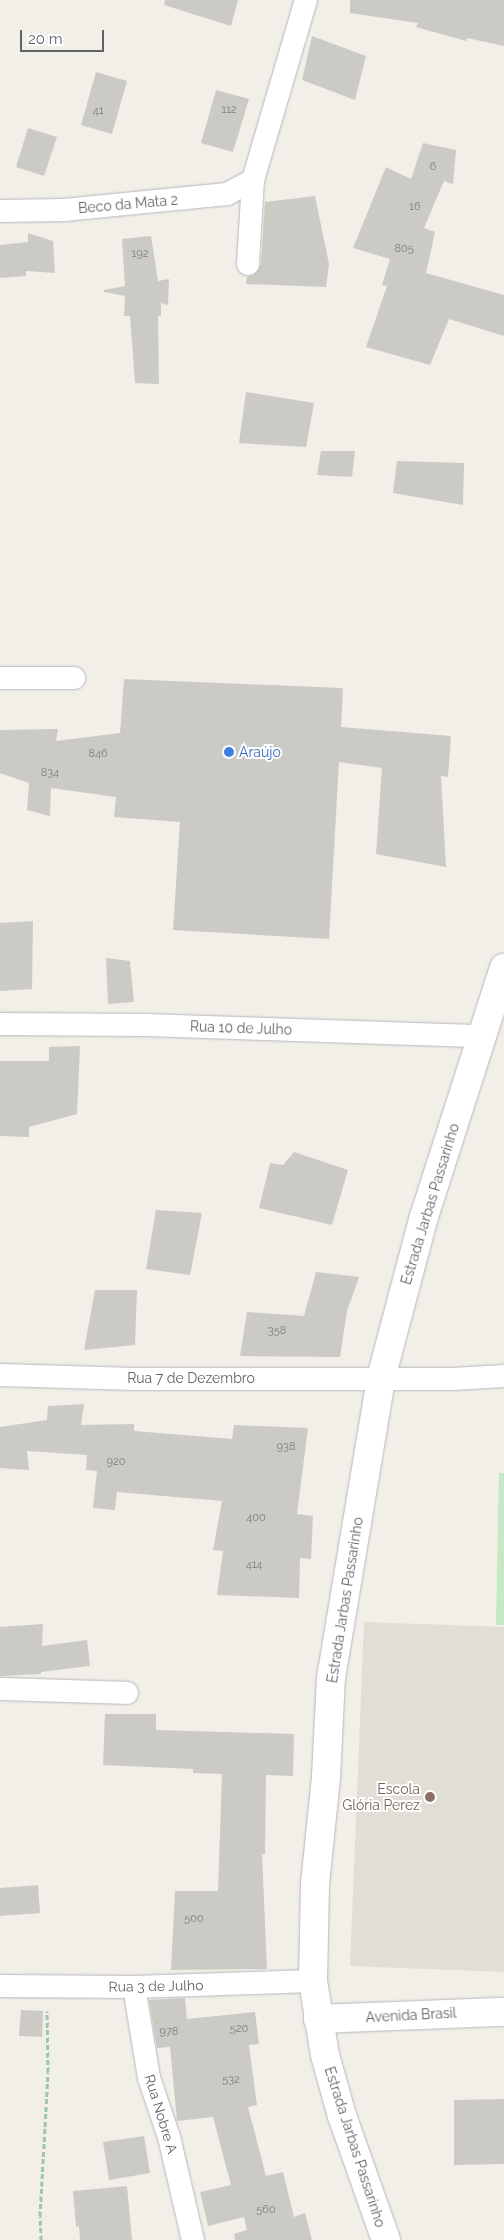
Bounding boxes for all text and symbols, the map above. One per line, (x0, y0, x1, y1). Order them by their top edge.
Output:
scale bar (22, 20, 106, 52)
text: 20 m (28, 30, 63, 48)
house number: 112 (221, 103, 237, 117)
house number: 41 (93, 104, 103, 118)
house number: 6 (430, 160, 436, 174)
street label: Beco da Mata 2 (77, 191, 179, 217)
house number: 16 (409, 200, 421, 214)
house number: 805 (394, 242, 414, 256)
house number: 192 (132, 247, 148, 261)
place label: Araújo (239, 744, 281, 760)
marker: Araújo (223, 746, 235, 758)
house number: 846 (88, 747, 108, 761)
house number: 834 (41, 766, 59, 780)
street label: Rua 10 de Julho (190, 1018, 292, 1038)
street label: Estrada Jarbas Passarinho (397, 1121, 463, 1287)
house number: 358 (268, 1324, 286, 1338)
street label: Rua 7 de Dezembro (127, 1370, 255, 1386)
house number: 938 (277, 1440, 295, 1454)
house number: 920 (107, 1455, 125, 1469)
house number: 400 (246, 1511, 266, 1525)
street label: Estrada Jarbas Passarinho (324, 1516, 366, 1684)
house number: 414 (246, 1558, 262, 1572)
place label: Escola Glória Perez (342, 1781, 420, 1814)
marker: Escola Glória Perez (424, 1791, 436, 1803)
house number: 500 (184, 1912, 204, 1926)
street label: Rua 3 de Julho (108, 1977, 204, 1995)
street label: Avenida Brasil (365, 2004, 457, 2026)
house number: 520 (230, 2022, 248, 2036)
house number: 978 (160, 2025, 178, 2039)
street label: Estrada Jarbas Passarinho (321, 2064, 389, 2230)
street label: Rua Nobre A (141, 2072, 181, 2156)
house number: 532 (222, 2073, 240, 2087)
house number: 560 (256, 2203, 276, 2217)

